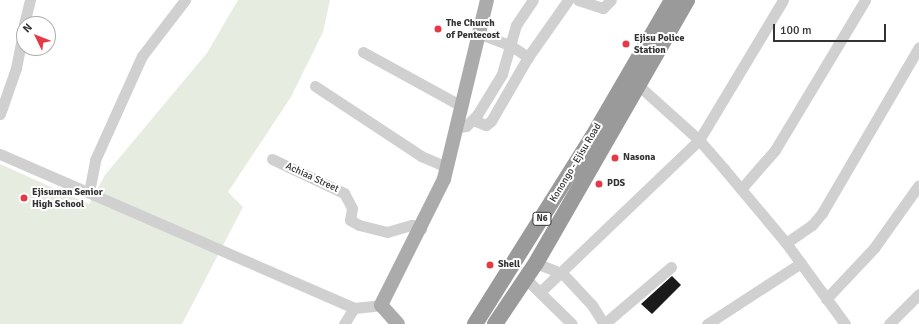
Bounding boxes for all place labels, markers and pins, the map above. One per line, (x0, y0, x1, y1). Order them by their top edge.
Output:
place label: The Church of Pentecost (446, 17, 500, 40)
marker: The Church of Pentecost (433, 24, 443, 34)
place label: Ejisu Police Station (634, 32, 684, 56)
marker: Ejisu Police Station (621, 39, 631, 49)
place label: Nasona (623, 152, 655, 164)
marker: Nasona (610, 153, 620, 163)
place label: PDS (607, 178, 625, 190)
marker: PDS (594, 179, 604, 189)
place label: Ejisuman Senior High School (32, 186, 103, 210)
marker: Ejisuman Senior High School (19, 193, 29, 203)
place label: Shell (498, 259, 520, 271)
marker: Shell (485, 260, 495, 270)

